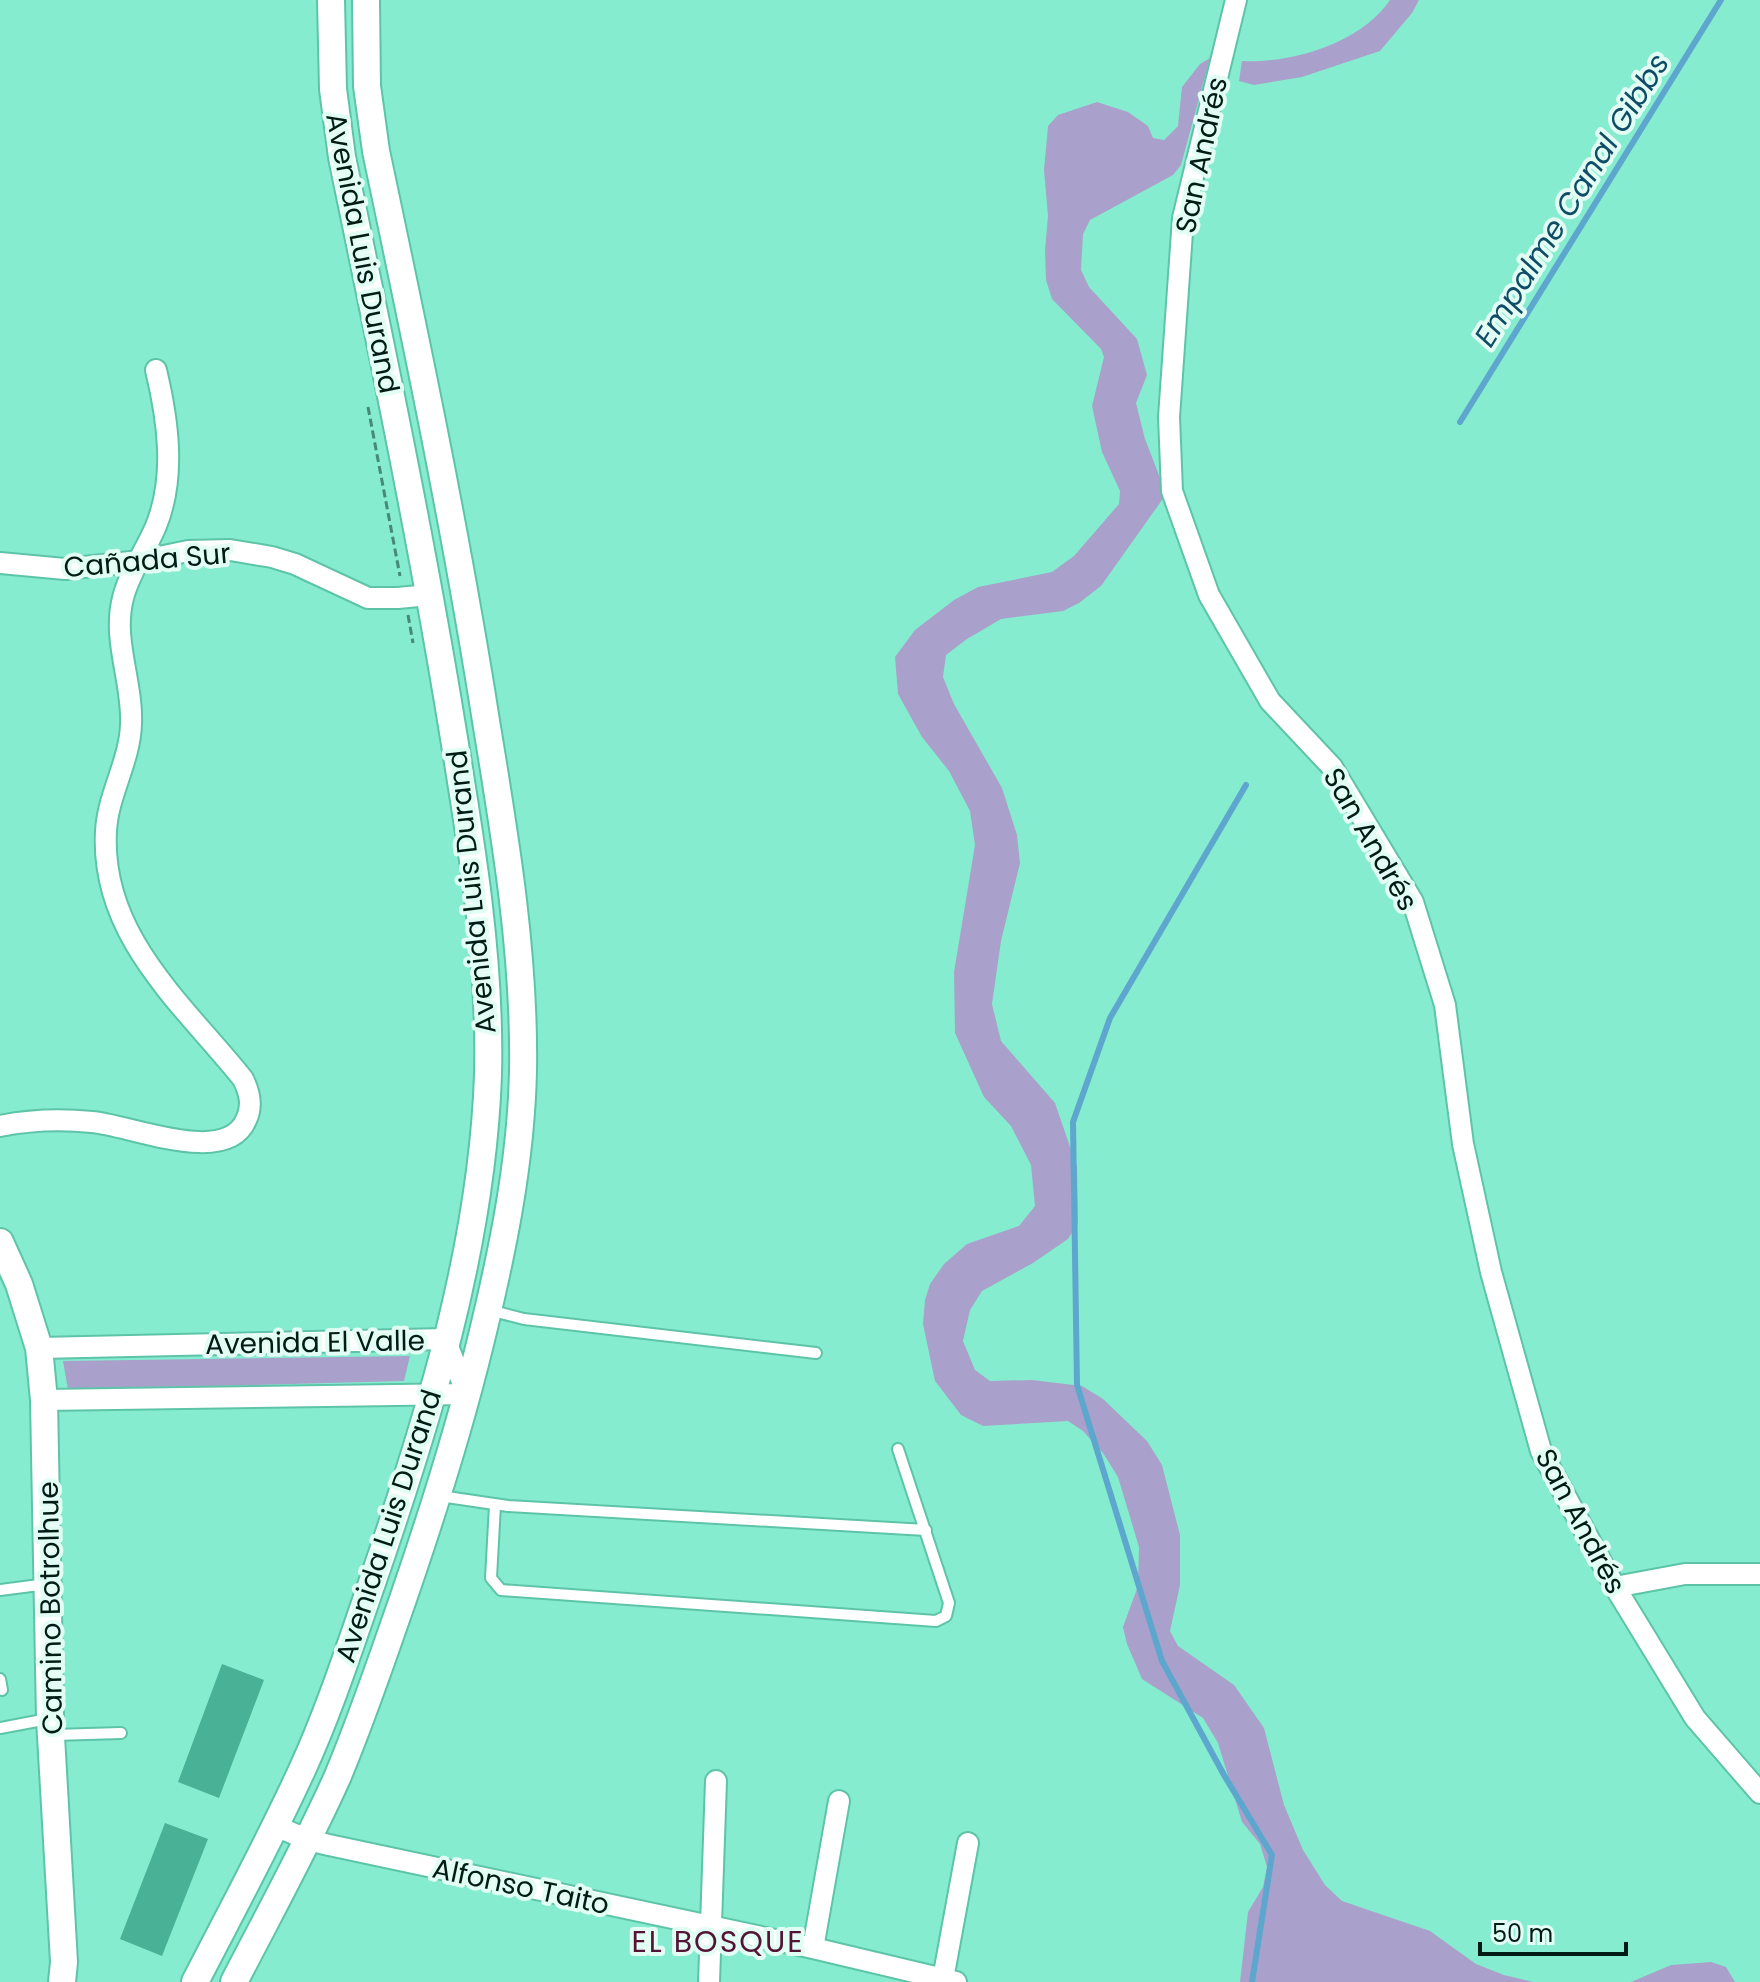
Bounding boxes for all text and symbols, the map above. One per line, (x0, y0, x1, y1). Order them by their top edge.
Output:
water label: Empalme Canal Gibbs (1464, 45, 1680, 355)
street label: San Andrés (1166, 73, 1237, 237)
street label: Avenida Luis Durand (316, 109, 409, 397)
street label: Cañada Sur (62, 534, 232, 587)
street label: Avenida Luis Durand (437, 748, 506, 1036)
street label: San Andrés (1314, 761, 1427, 918)
street label: Avenida El Valle (205, 1321, 425, 1364)
street label: Avenida Luis Durand (326, 1385, 451, 1668)
street label: San Andrés (1526, 1442, 1635, 1601)
street label: Camino Botrolhue (29, 1481, 72, 1735)
street label: Alfonso Taito (429, 1849, 613, 1924)
scale bar (1480, 1906, 1626, 1956)
text: 50 m (1492, 1917, 1553, 1950)
district label: EL BOSQUE (631, 1920, 805, 1963)

